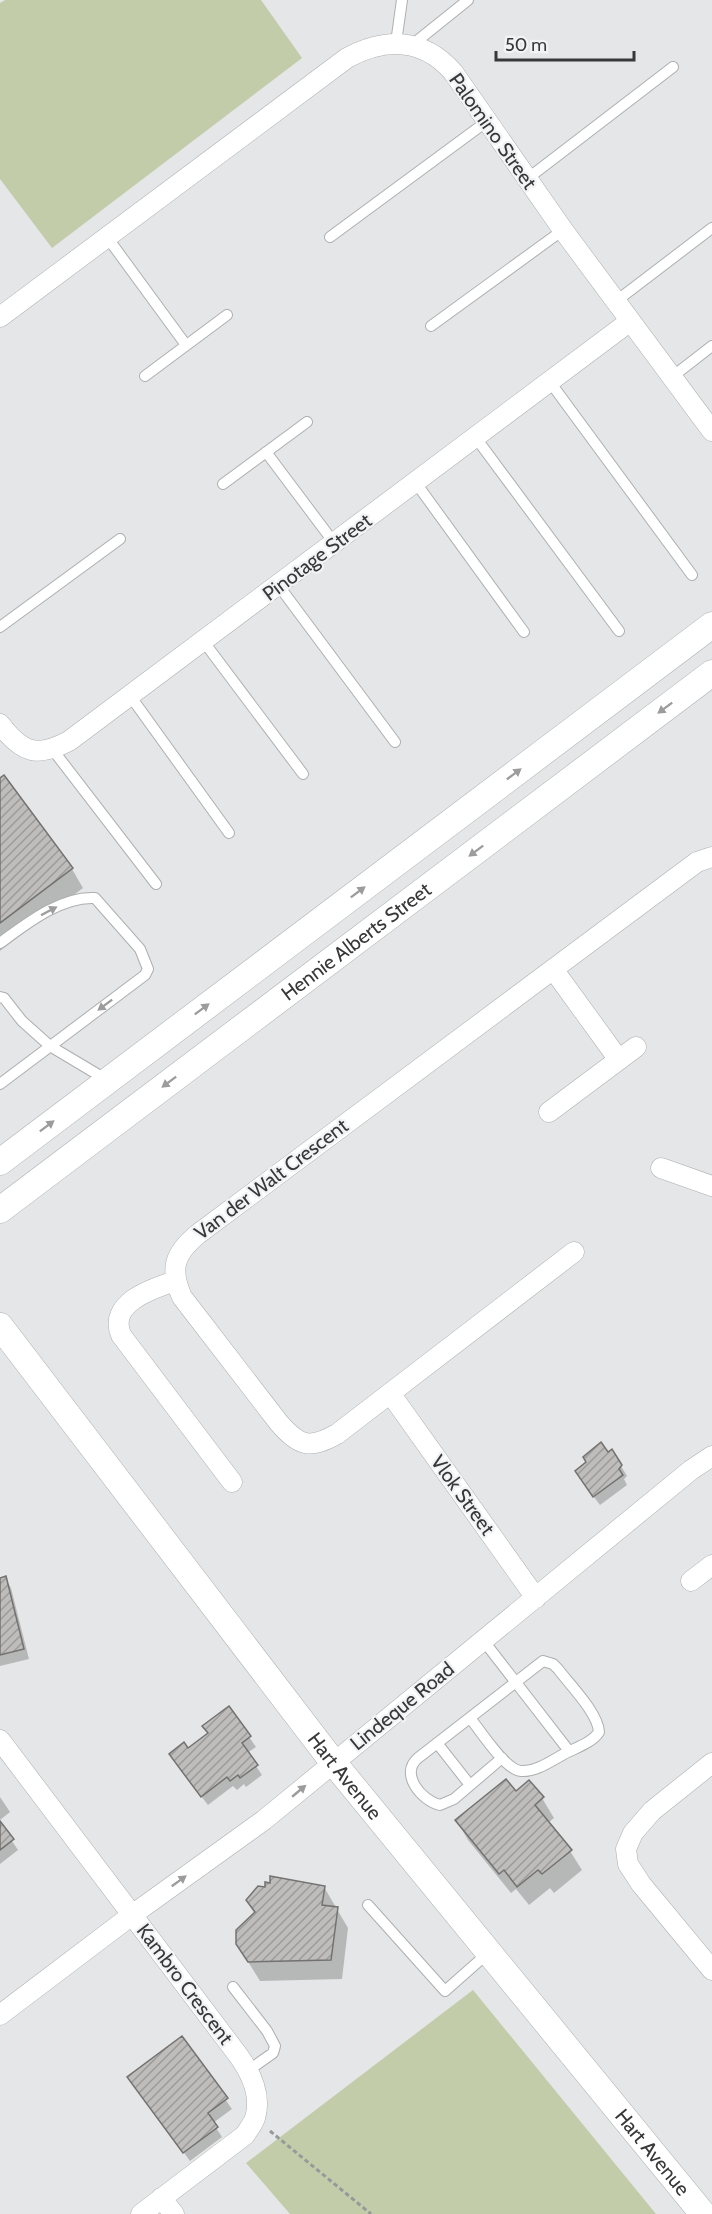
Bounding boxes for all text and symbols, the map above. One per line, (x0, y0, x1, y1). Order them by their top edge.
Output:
scale bar (496, 24, 634, 62)
text: 50 m (505, 34, 547, 56)
street label: Palomino Street (444, 68, 542, 194)
street label: Pinotage Street (258, 508, 376, 606)
one-way arrow (658, 702, 674, 714)
one-way arrow (506, 769, 521, 781)
one-way arrow (468, 844, 484, 857)
street label: Hennie Alberts Street (277, 877, 436, 1006)
one-way arrow (350, 885, 366, 898)
one-way arrow (41, 906, 58, 916)
one-way arrow (98, 999, 114, 1011)
one-way arrow (194, 1003, 210, 1015)
one-way arrow (162, 1075, 177, 1087)
street label: Van der Walt Crescent (189, 1113, 353, 1245)
one-way arrow (39, 1121, 54, 1133)
street label: Vlok Street (426, 1450, 500, 1540)
street label: Lindeque Road (345, 1657, 459, 1755)
street label: Hart Avenue (303, 1728, 387, 1824)
one-way arrow (291, 1786, 306, 1798)
one-way arrow (172, 1875, 187, 1887)
street label: Kambro Crescent (132, 1919, 238, 2049)
street label: Hart Avenue (610, 2104, 695, 2200)

